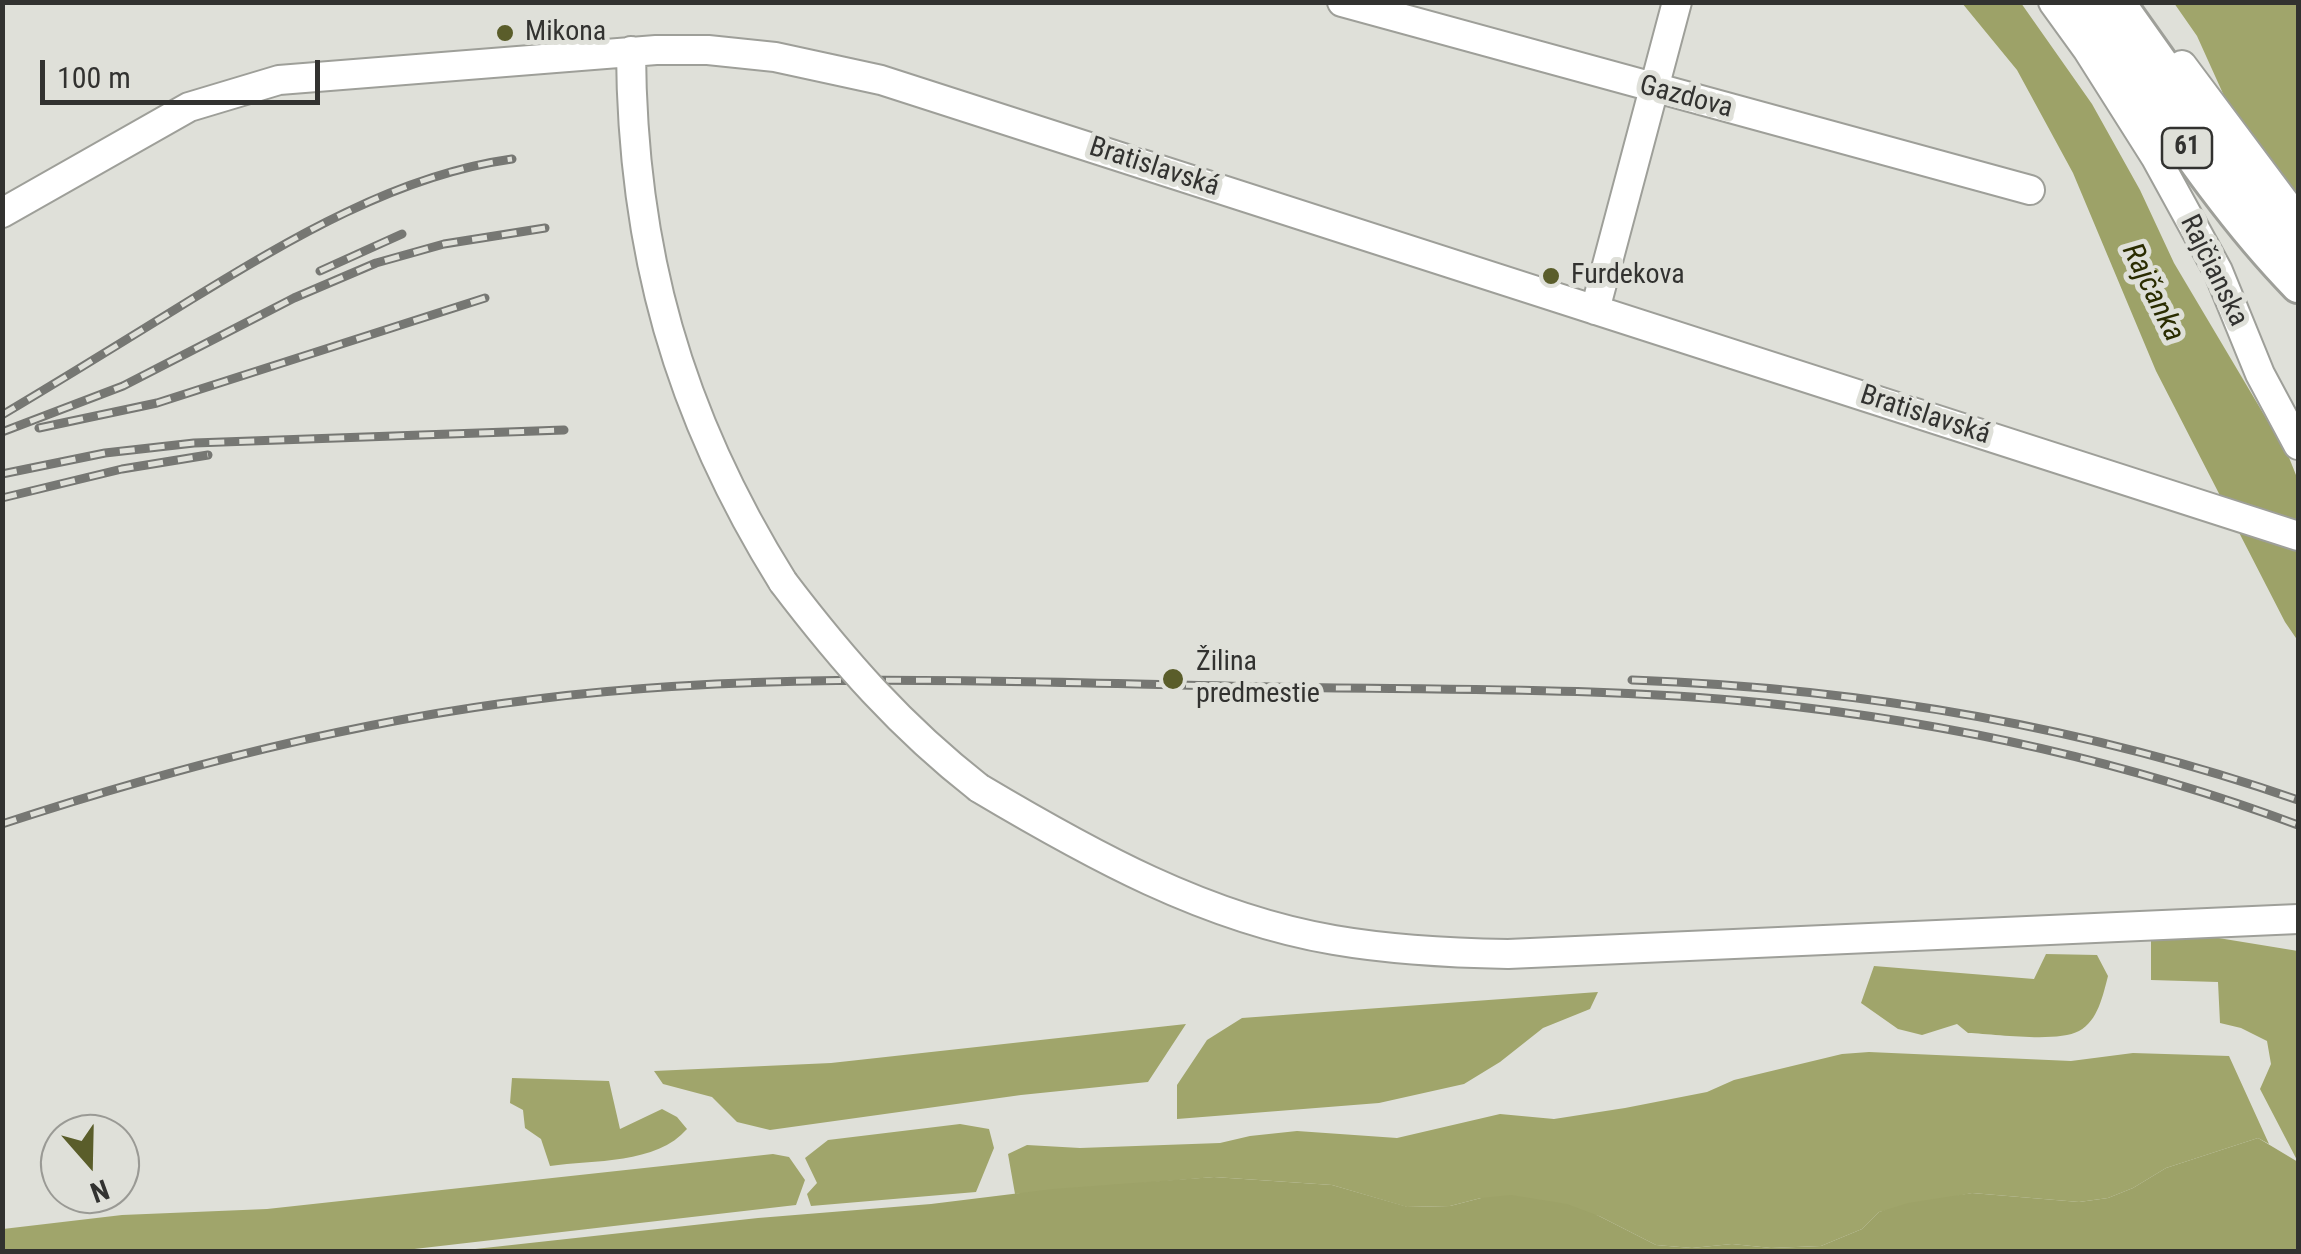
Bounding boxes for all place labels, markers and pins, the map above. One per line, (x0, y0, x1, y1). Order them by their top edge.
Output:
place label: Mikona (525, 16, 606, 50)
marker: Mikona (494, 22, 516, 44)
place label: Furdekova (1571, 259, 1685, 293)
marker: Furdekova (1540, 265, 1562, 287)
place label: Žilina predmestie (1196, 646, 1320, 712)
marker: Žilina predmestie (1160, 666, 1186, 692)

